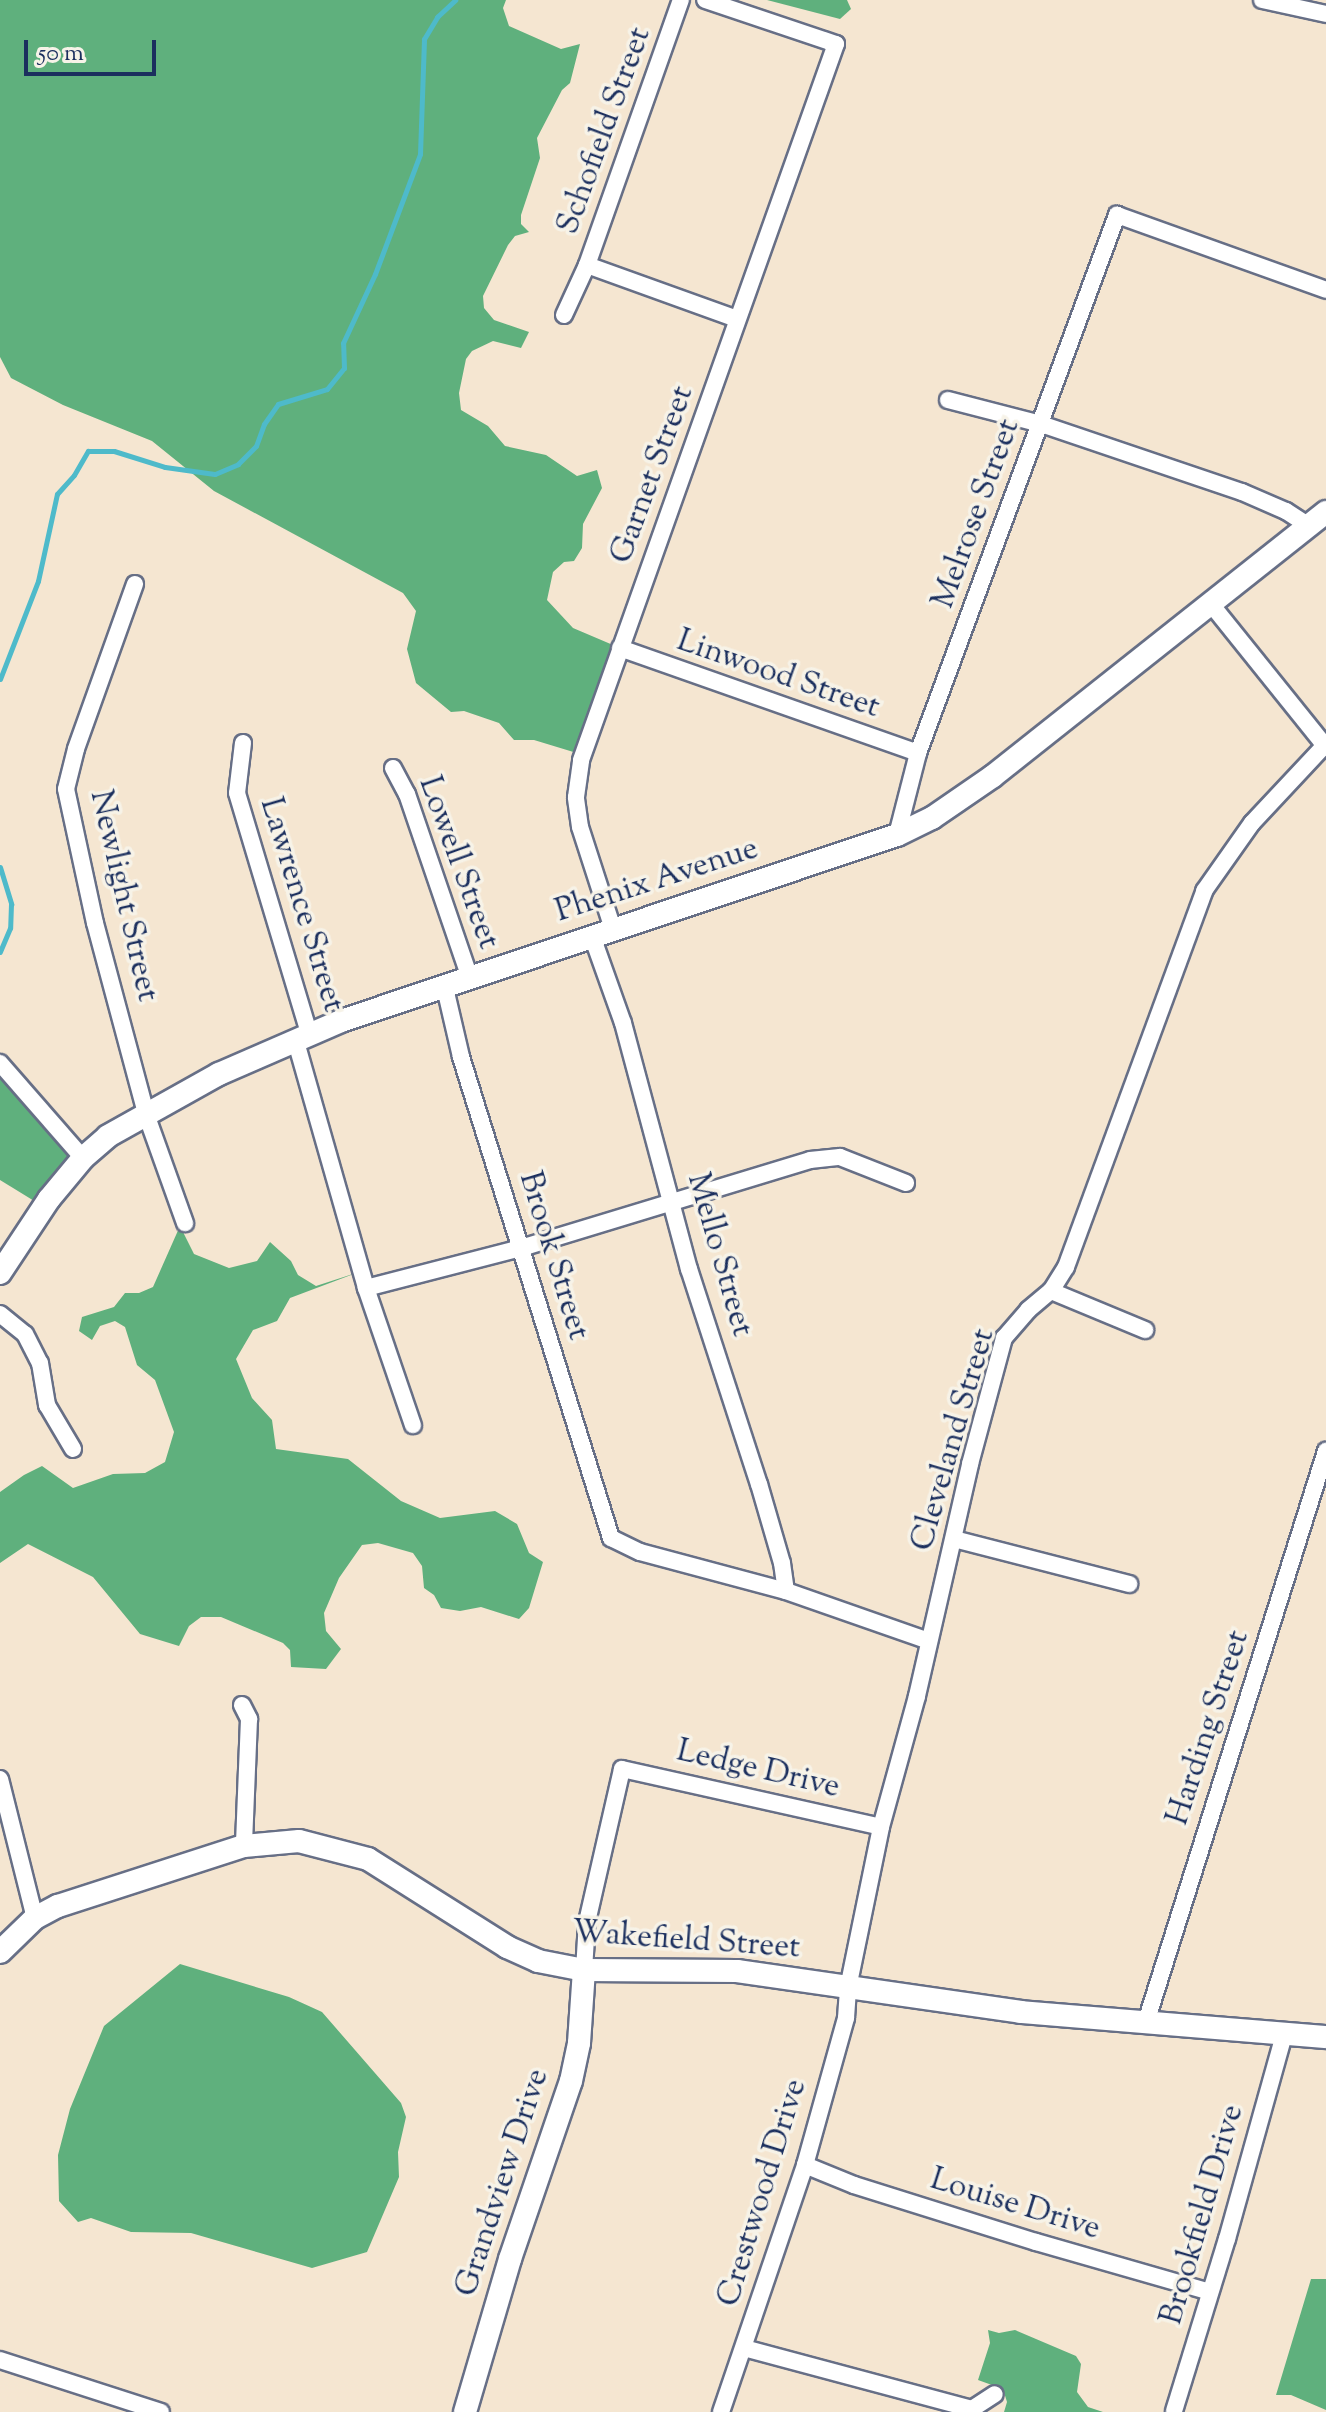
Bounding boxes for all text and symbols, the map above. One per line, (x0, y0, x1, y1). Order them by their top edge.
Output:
street label: Schofield Street (550, 22, 660, 240)
scale bar (28, 24, 160, 74)
text: 50 m (38, 37, 84, 71)
street label: Garnet Street (603, 381, 703, 569)
street label: Melrose Street (925, 414, 1029, 614)
street label: Linwood Street (672, 622, 884, 728)
street label: Lowell Street (409, 771, 507, 955)
street label: Newlight Street (80, 787, 166, 1005)
street label: Lawrence Street (250, 793, 352, 1017)
street label: Phenix Avenue (551, 830, 763, 932)
street label: Brook Street (509, 1167, 597, 1345)
street label: Mello Street (677, 1169, 761, 1341)
street label: Cleveland Street (904, 1325, 1004, 1555)
street label: Harding Street (1159, 1626, 1259, 1830)
street label: Ledge Drive (673, 1733, 843, 1807)
street label: Wakefield Street (571, 1914, 801, 1968)
street label: Grandview Drive (448, 2064, 558, 2302)
street label: Crestwood Drive (710, 2075, 816, 2311)
street label: Brookfield Drive (1153, 2101, 1253, 2329)
street label: Louise Drive (925, 2161, 1105, 2249)

